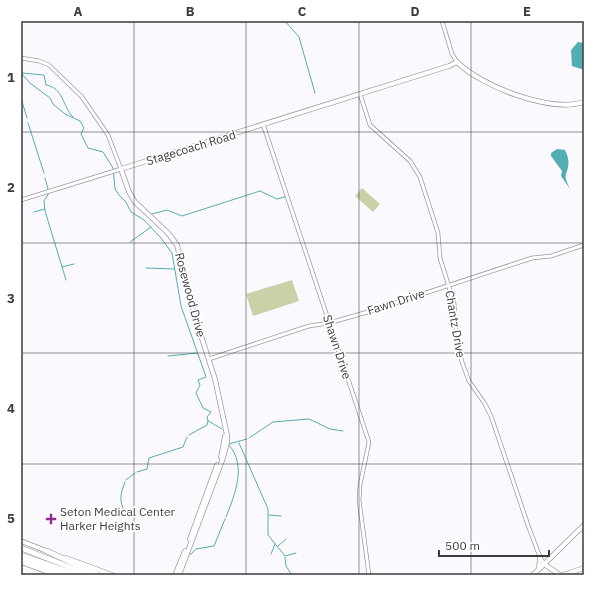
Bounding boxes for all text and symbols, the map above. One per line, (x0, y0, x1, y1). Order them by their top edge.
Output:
text: A (74, 3, 83, 20)
text: B (186, 3, 195, 20)
text: C (298, 3, 307, 20)
text: D (410, 3, 420, 20)
text: E (523, 3, 531, 20)
text: 1 (7, 69, 15, 86)
street label: Stagecoach Road (144, 127, 237, 168)
text: 2 (7, 179, 15, 196)
street label: Rosewood Drive (172, 251, 209, 339)
street label: Fawn Drive (365, 285, 427, 318)
street label: Chantz Drive (442, 289, 469, 359)
text: 3 (7, 290, 15, 307)
street label: Shawn Drive (320, 313, 355, 381)
text: 4 (7, 400, 15, 417)
place label: Seton Medical Center Harker Heights (60, 504, 176, 533)
text: 5 (7, 510, 15, 527)
marker: Seton Medical Center Harker Heights (45, 513, 57, 525)
scale bar (439, 532, 549, 558)
text: 500 m (445, 538, 480, 553)

